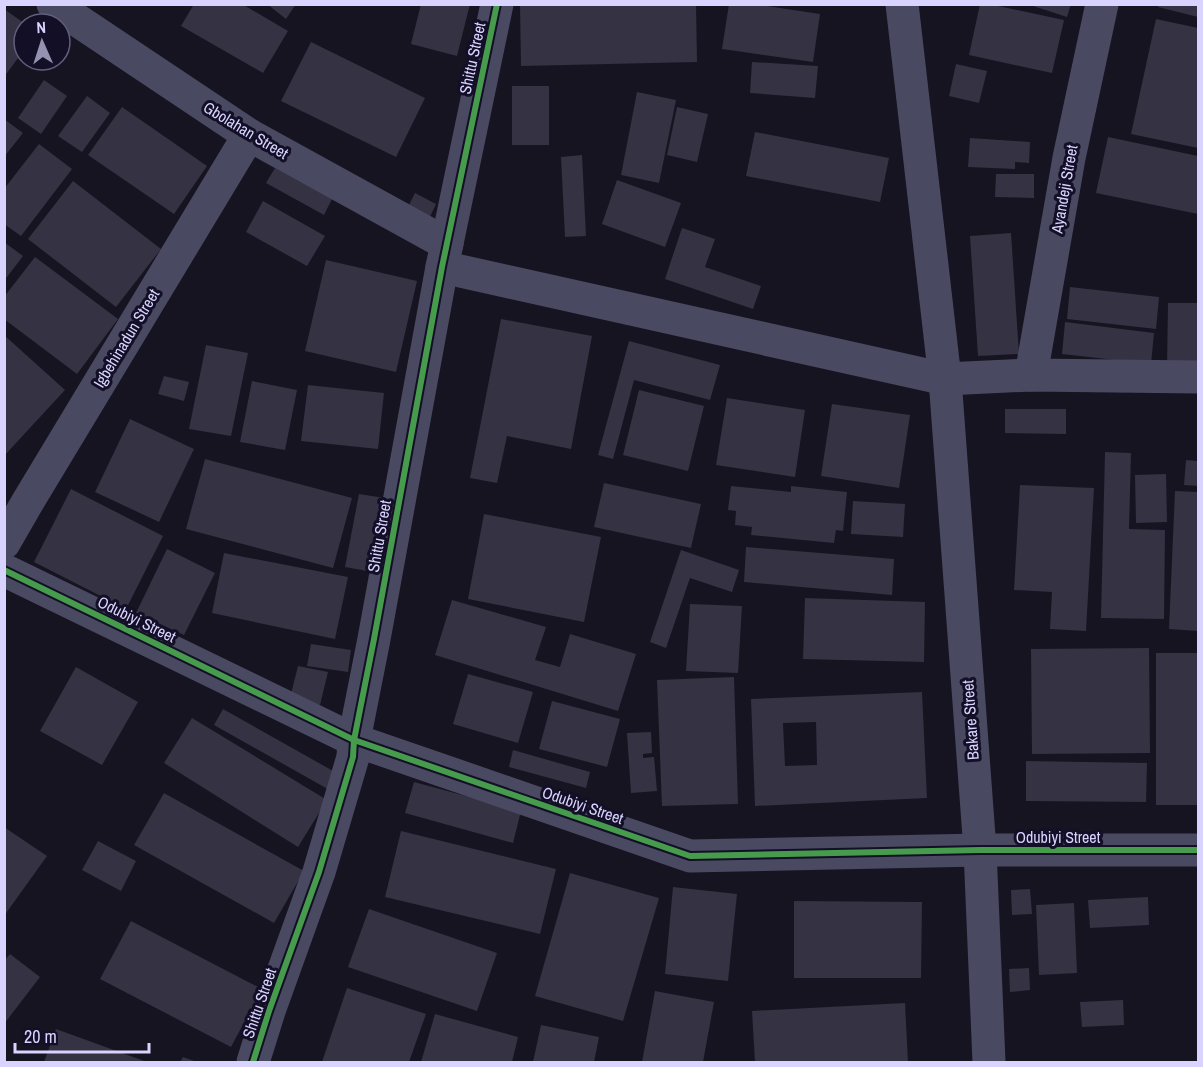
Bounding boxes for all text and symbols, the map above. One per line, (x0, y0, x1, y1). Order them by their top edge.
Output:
north arrow (12, 12, 72, 72)
text: N (36, 16, 47, 38)
street label: Shittu Street (454, 20, 490, 96)
street label: Gbolahan Street (199, 96, 293, 164)
street label: Ayandeji Street (1045, 143, 1083, 236)
street label: Igbehinadun Street (88, 284, 164, 392)
street label: Shittu Street (362, 498, 396, 574)
street label: Odubiyi Street (94, 591, 180, 648)
street label: Bakare Street (956, 679, 984, 761)
street label: Odubiyi Street (539, 781, 627, 829)
street label: Odubiyi Street (1016, 826, 1101, 848)
street label: Shittu Street (237, 965, 281, 1041)
scale bar (15, 1016, 148, 1054)
text: 20 m (24, 1024, 57, 1049)

